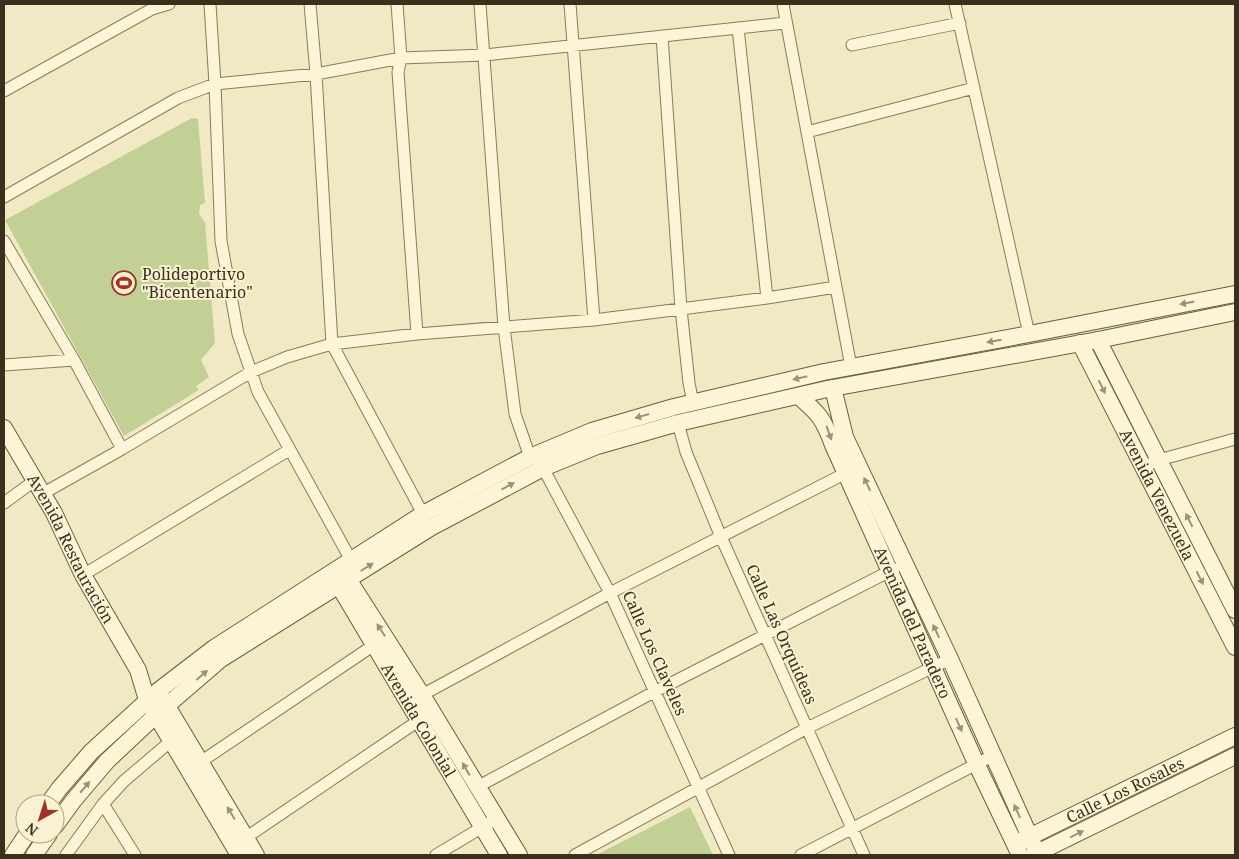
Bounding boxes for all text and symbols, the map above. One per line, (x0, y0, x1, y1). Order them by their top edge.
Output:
place label: Polideportivo "Bicentenario" (142, 263, 253, 303)
sports icon: Polideportivo "Bicentenario" (111, 270, 137, 296)
one-way arrow (1179, 300, 1195, 308)
one-way arrow (985, 337, 1001, 345)
one-way arrow (792, 374, 807, 382)
one-way arrow (1098, 379, 1106, 394)
one-way arrow (634, 413, 649, 421)
one-way arrow (826, 425, 833, 440)
street label: Avenida Venezuela (1115, 425, 1200, 564)
street label: Avenida Restauración (22, 470, 120, 627)
one-way arrow (863, 477, 871, 491)
one-way arrow (501, 482, 515, 490)
one-way arrow (1185, 513, 1193, 527)
street label: Avenida del Paradero (869, 543, 957, 702)
street label: Calle Las Orquideas (741, 561, 823, 707)
one-way arrow (361, 562, 374, 572)
one-way arrow (1196, 571, 1204, 585)
street label: Calle Los Claveles (618, 587, 692, 719)
one-way arrow (376, 623, 386, 637)
one-way arrow (932, 624, 940, 638)
street label: Avenida Colonial (376, 659, 461, 781)
one-way arrow (196, 670, 208, 681)
one-way arrow (955, 718, 963, 732)
street label: Calle Los Rosales (1062, 752, 1188, 828)
one-way arrow (461, 762, 470, 775)
one-way arrow (79, 781, 90, 794)
north arrow (15, 794, 65, 844)
one-way arrow (1013, 804, 1021, 818)
one-way arrow (227, 806, 235, 821)
text: N (21, 819, 42, 840)
one-way arrow (1070, 830, 1084, 838)

